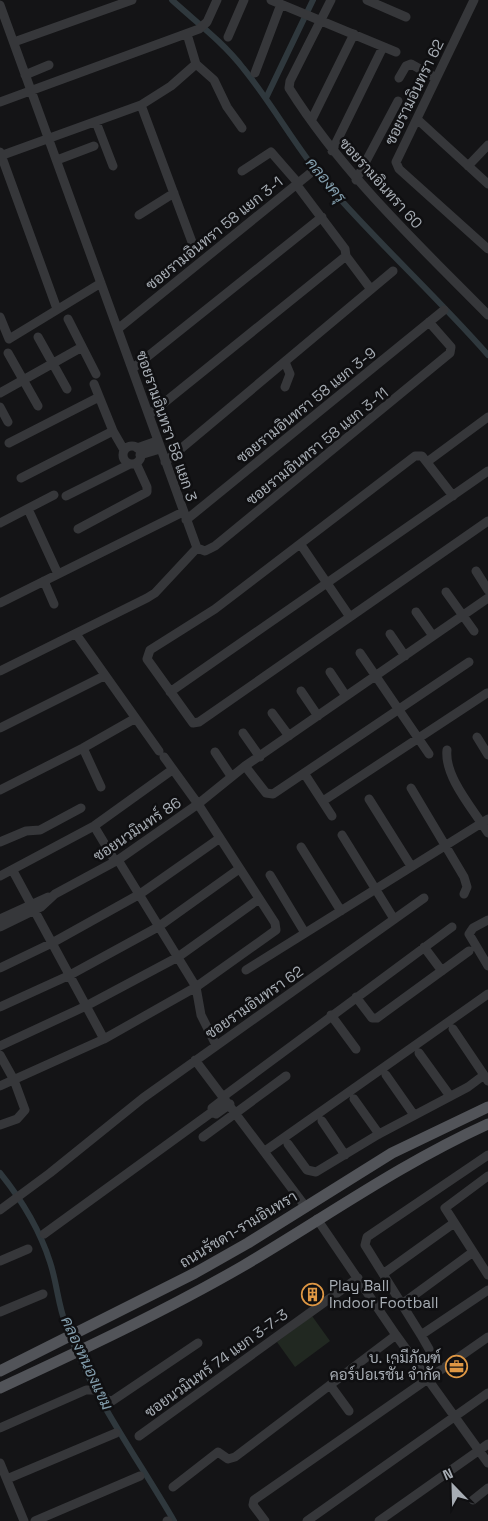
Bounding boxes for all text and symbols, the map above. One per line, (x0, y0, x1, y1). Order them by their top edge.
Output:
street label: ซอยรามอินทรา 62 (380, 36, 448, 148)
street label: ซอยรามอินทรา 60 (335, 134, 427, 232)
water label: คลองครุ (300, 153, 352, 209)
street label: ซอยรามอินทรา 58 แยก 3-1 (142, 172, 286, 294)
street label: ซอยรามอินทรา 58 แยก 3-9 (232, 343, 380, 467)
street label: ซอยรามอินทรา 58 แยก 3 (132, 348, 202, 504)
street label: ซอยรามอินทรา 58 แยก 3-11 (242, 383, 392, 509)
street label: ซอยนวมินทร์ 86 (89, 793, 185, 865)
street label: ซอยรามอินทรา 62 (201, 961, 307, 1043)
street label: ถนนรัชดา-รามอินทรา (176, 1186, 300, 1272)
place label: Play Ball Indoor Football (329, 1276, 438, 1312)
building icon: Play Ball Indoor Football (301, 1282, 325, 1306)
street label: ซอยนวมินทร์ 74 แยก 3-7-3 (141, 1305, 291, 1421)
water label: คลองหนองแขม (56, 1313, 118, 1413)
place label: บ. เคมีภัณฑ์ คอร์ปอเรชั่น จำกัด (330, 1348, 441, 1384)
office icon: บ. เคมีภัณฑ์ คอร์ปอเรชั่น จำกัด (445, 1354, 469, 1378)
north arrow (428, 1461, 478, 1511)
text: N (440, 1464, 456, 1484)

